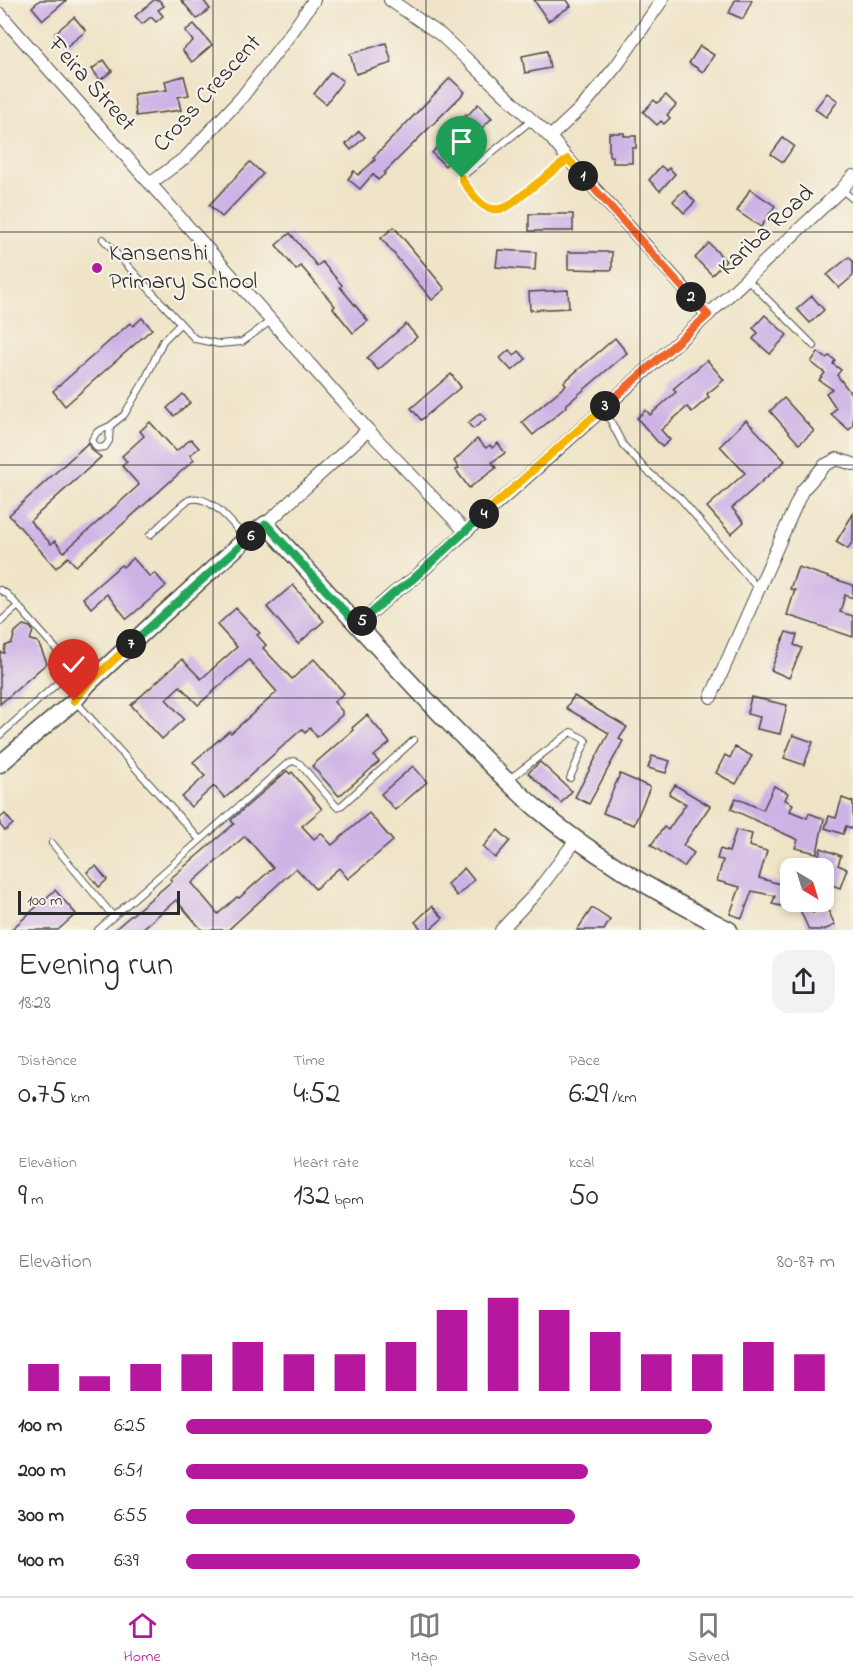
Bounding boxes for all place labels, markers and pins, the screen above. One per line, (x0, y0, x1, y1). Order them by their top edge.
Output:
pin (436, 116, 487, 178)
pin: 1 (568, 161, 598, 191)
place label: Kansenshi Primary School (109, 237, 257, 301)
marker: Kansenshi Primary School (90, 261, 104, 275)
pin: 2 (676, 282, 706, 312)
pin: 3 (590, 391, 620, 421)
pin: 4 (469, 499, 499, 529)
pin: 6 (236, 521, 266, 551)
pin: 5 (347, 606, 377, 636)
pin: 7 (116, 629, 146, 659)
pin (48, 639, 99, 701)

